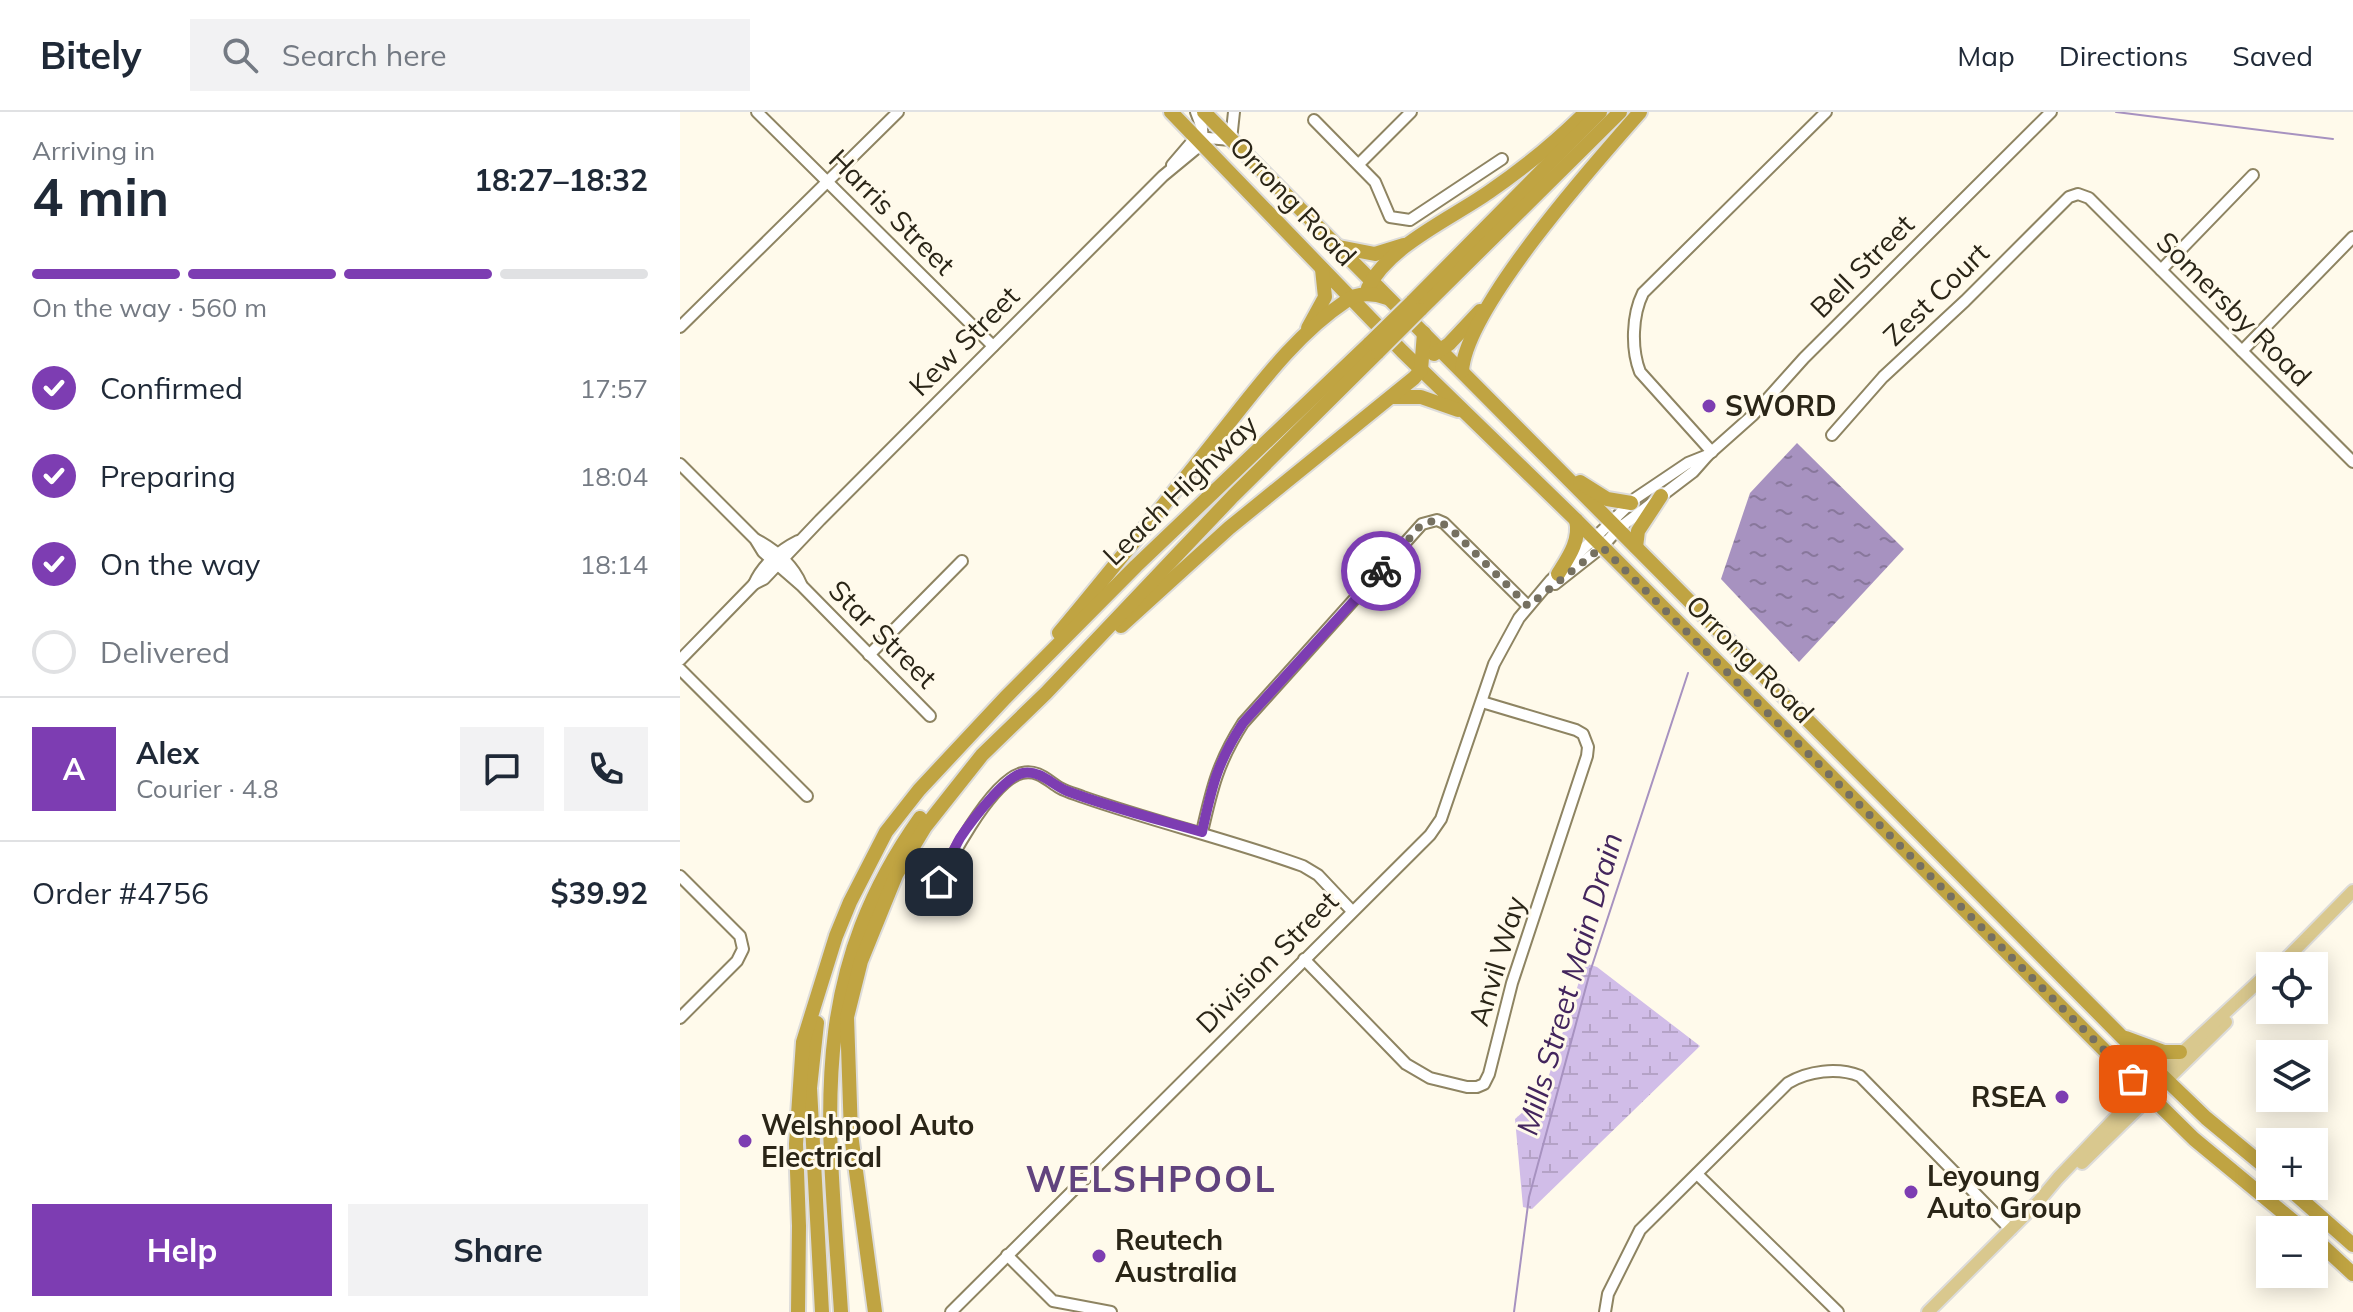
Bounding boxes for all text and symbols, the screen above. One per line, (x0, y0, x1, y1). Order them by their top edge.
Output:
search box (190, 19, 750, 91)
text: Bitely (40, 31, 142, 79)
icon: search (218, 33, 262, 77)
text: Search here (282, 36, 447, 74)
text: Map (1957, 38, 2015, 73)
text: Directions (2059, 38, 2188, 73)
text: Saved (2232, 38, 2313, 73)
street label: Orrong Road (1223, 128, 1364, 273)
text: Arriving in (32, 134, 155, 167)
street label: Harris Street (822, 141, 963, 282)
text: 18:27–18:32 (474, 161, 648, 199)
text: 4 min (32, 164, 169, 229)
street label: Bell Street (1802, 206, 1921, 325)
street label: Somersby Road (2150, 224, 2319, 393)
street label: Zest Court (1876, 235, 1996, 353)
street label: Kew Street (901, 278, 1026, 403)
text: On the way · 560 m (32, 291, 267, 324)
icon: check (32, 366, 76, 410)
text: Confirmed (100, 369, 243, 407)
text: 17:57 (580, 372, 648, 405)
place label: SWORD (1725, 388, 1837, 423)
marker: SWORD (1700, 397, 1718, 415)
street label: Leach Highway (1095, 407, 1264, 572)
icon: check (32, 454, 76, 498)
text: Preparing (100, 457, 236, 495)
text: 18:04 (580, 460, 648, 493)
courier (1341, 531, 1421, 611)
icon: check (32, 542, 76, 586)
text: On the way (100, 545, 260, 583)
text: 18:14 (580, 548, 648, 581)
icon: bike (1359, 549, 1403, 593)
street label: Star Street (822, 572, 945, 695)
street label: Orrong Road (1679, 587, 1822, 730)
text: Delivered (100, 633, 230, 671)
button: chat (460, 727, 544, 811)
button: phone (564, 727, 648, 811)
text: Alex (136, 734, 199, 772)
text: A (63, 750, 85, 788)
text: Courier · 4.8 (136, 772, 279, 805)
water label: Mills Street Main Drain (1508, 828, 1630, 1139)
pin (905, 848, 973, 916)
icon: home (917, 860, 961, 904)
text: Order #4756 (32, 874, 209, 912)
text: $39.92 (551, 874, 648, 912)
street label: Division Street (1188, 883, 1345, 1040)
street label: Anvil Way (1460, 892, 1533, 1030)
map controls (2256, 952, 2328, 1288)
button: locate (2256, 952, 2328, 1024)
button: layers (2256, 1040, 2328, 1112)
pin (2099, 1045, 2167, 1113)
icon: bag (2111, 1057, 2155, 1101)
place label: RSEA (1971, 1079, 2046, 1114)
marker: RSEA (2053, 1088, 2071, 1106)
place label: Welshpool Auto Electrical (761, 1107, 974, 1174)
button: + (2256, 1128, 2328, 1200)
marker: Welshpool Auto Electrical (736, 1132, 754, 1150)
district label: WELSHPOOL (1025, 1156, 1277, 1201)
place label: Leyoung Auto Group (1927, 1158, 2082, 1225)
marker: Leyoung Auto Group (1902, 1183, 1920, 1201)
button: Help (32, 1204, 332, 1296)
button: Share (348, 1204, 648, 1296)
button: − (2256, 1216, 2328, 1288)
place label: Reutech Australia (1115, 1222, 1237, 1289)
marker: Reutech Australia (1090, 1247, 1108, 1265)

